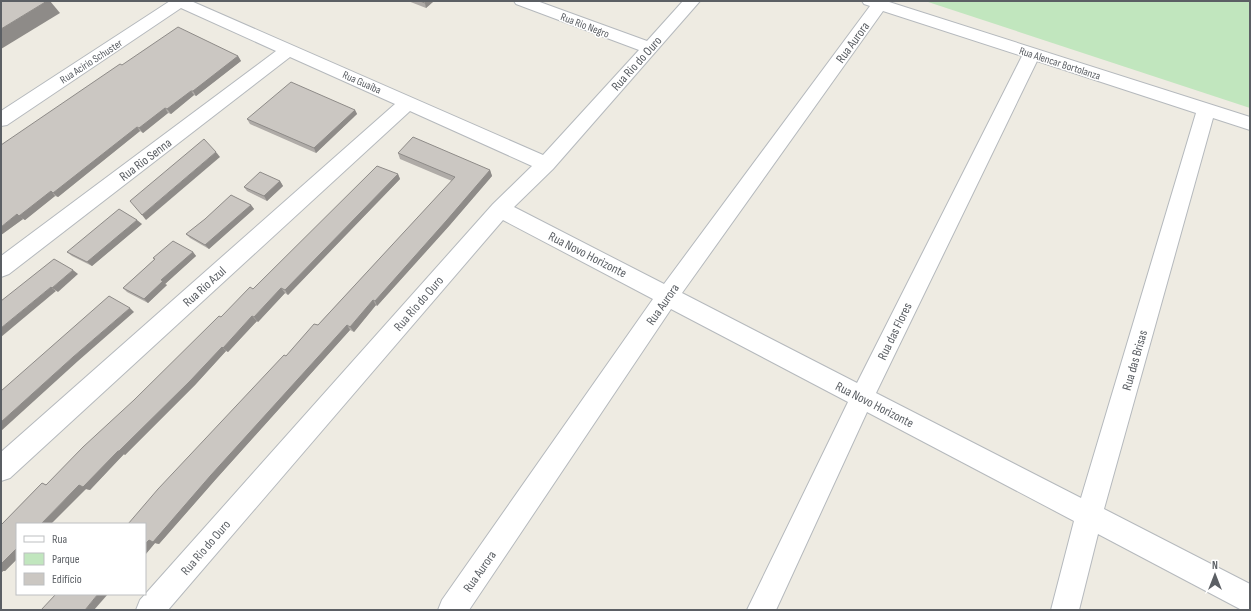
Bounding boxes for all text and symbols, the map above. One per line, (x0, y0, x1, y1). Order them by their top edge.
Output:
street label: Rua Rio Negro (559, 10, 611, 41)
street label: Rua Aurora (833, 19, 873, 66)
street label: Rua Rio do Ouro (608, 33, 665, 94)
street label: Rua Acirio Schuster (58, 36, 125, 86)
street label: Rua Alencar Bortolanza (1017, 44, 1102, 83)
street label: Rua Guaíba (340, 68, 383, 97)
street label: Rua Rio Senna (116, 135, 175, 185)
street label: Rua Novo Horizonte (546, 228, 629, 281)
street label: Rua Rio Azul (180, 263, 230, 310)
street label: Rua Rio do Ouro (390, 273, 447, 335)
street label: Rua Aurora (643, 281, 683, 328)
street label: Rua das Flores (874, 300, 916, 363)
street label: Rua das Brisas (1119, 328, 1151, 392)
street label: Rua Novo Horizonte (833, 378, 916, 431)
street label: Rua Rio do Ouro (177, 517, 234, 579)
legend (16, 523, 146, 595)
text: Rua (52, 532, 68, 547)
street label: Rua Aurora (460, 548, 500, 595)
text: Parque (52, 552, 80, 567)
north arrow (1195, 555, 1235, 595)
text: N (1212, 559, 1218, 572)
text: Edifício (52, 572, 82, 587)

